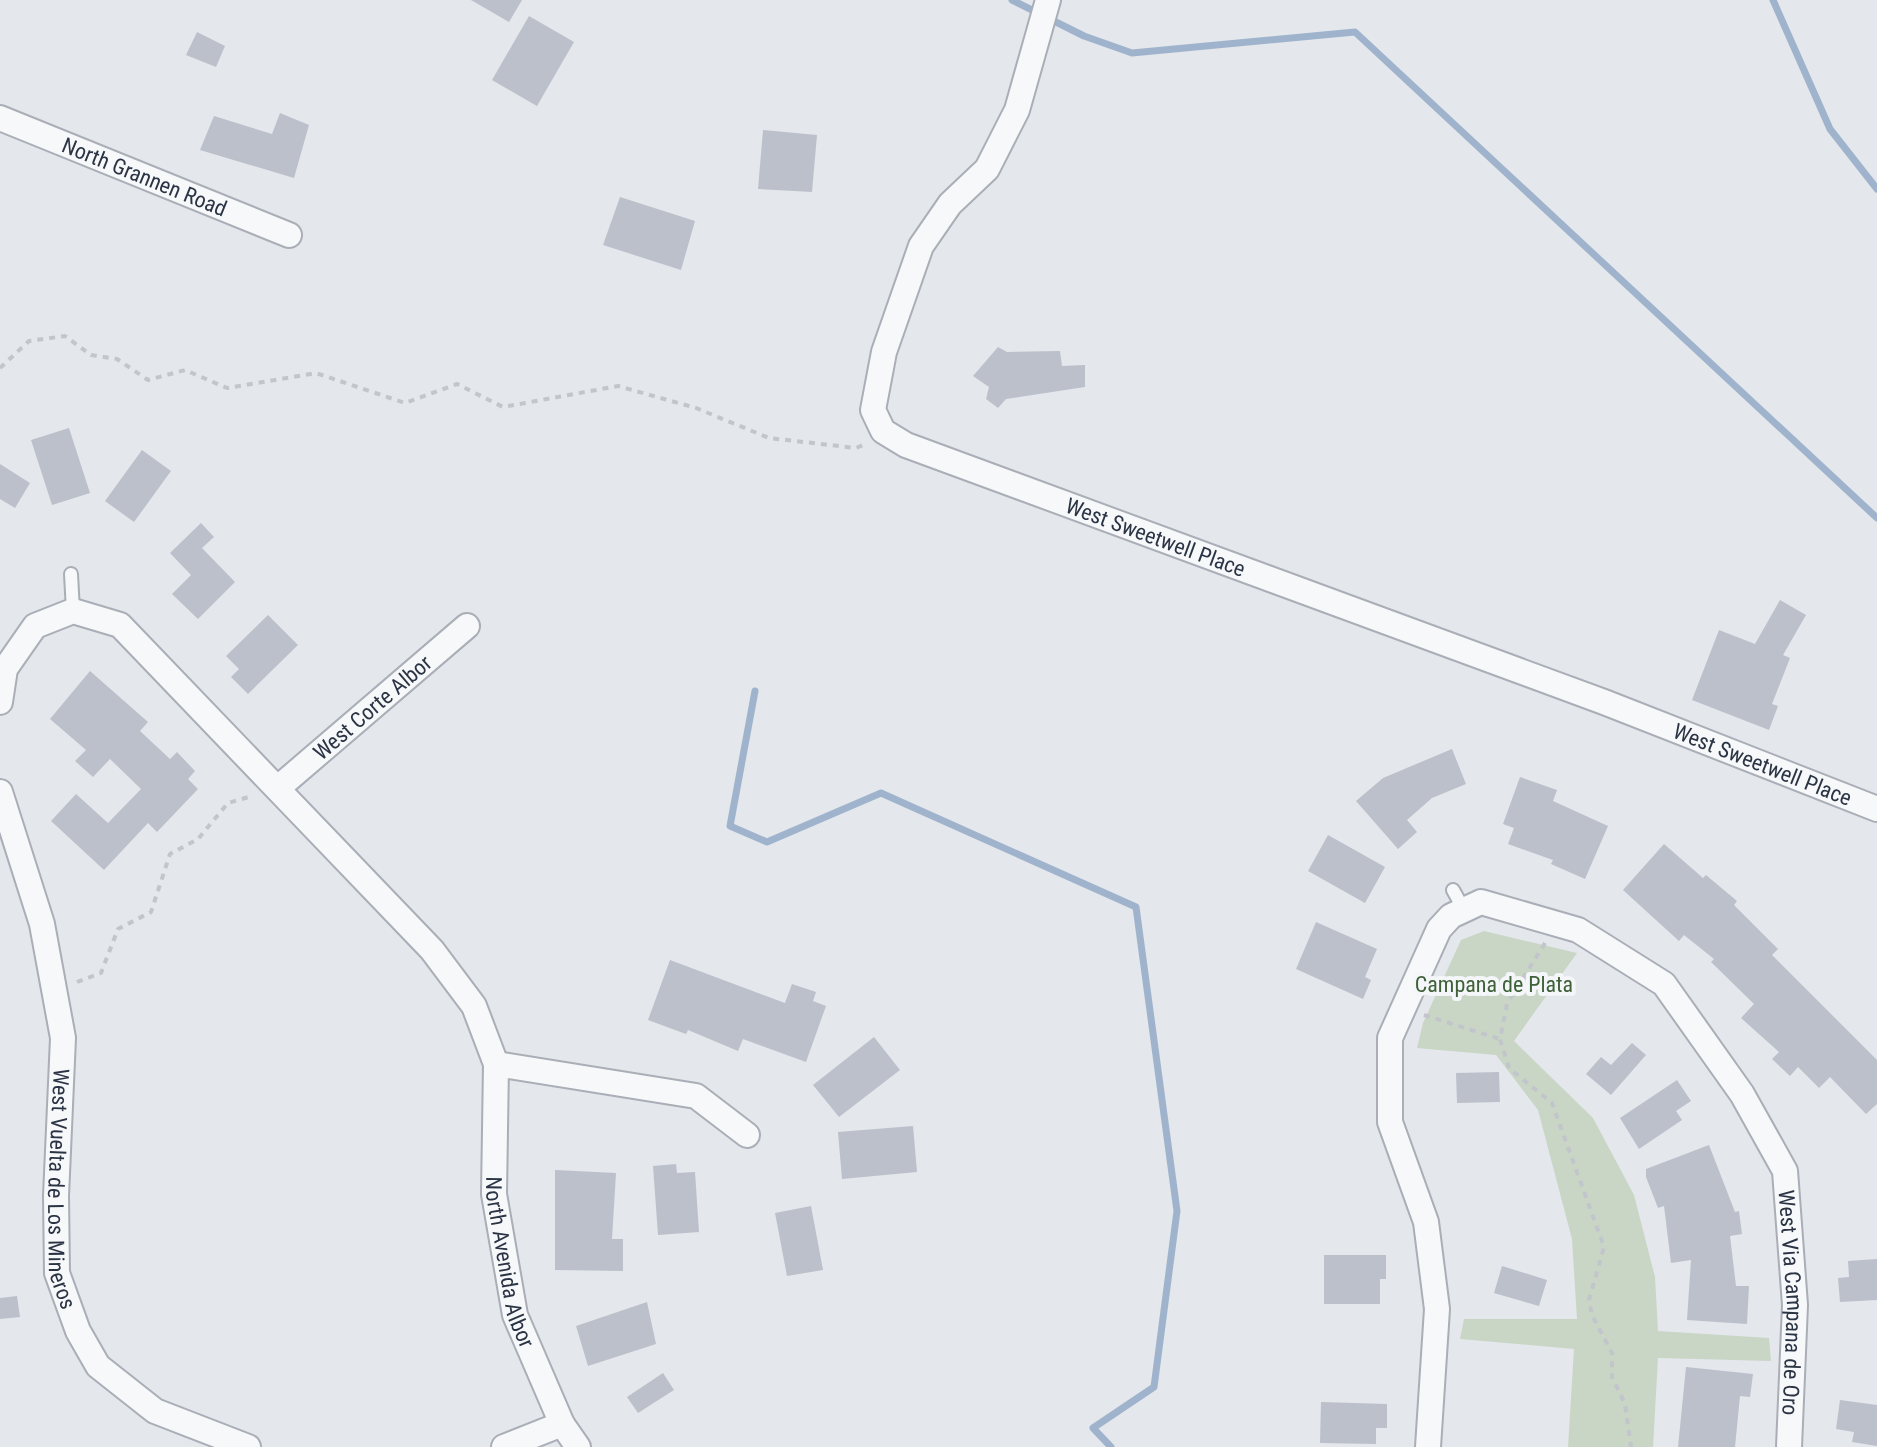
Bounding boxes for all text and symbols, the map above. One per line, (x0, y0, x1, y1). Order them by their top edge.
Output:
street label: North Grannen Road (58, 132, 230, 222)
street label: West Sweetwell Place (1062, 493, 1249, 582)
street label: West Corte Albor (308, 650, 437, 765)
street label: West Sweetwell Place (1670, 718, 1855, 811)
park label: Campana de Plata (1415, 972, 1573, 997)
street label: West Vuelta de Los Mineros (43, 1068, 81, 1312)
street label: North Avenida Albor (481, 1176, 540, 1352)
street label: West Via Campana de Oro (1773, 1189, 1807, 1416)

